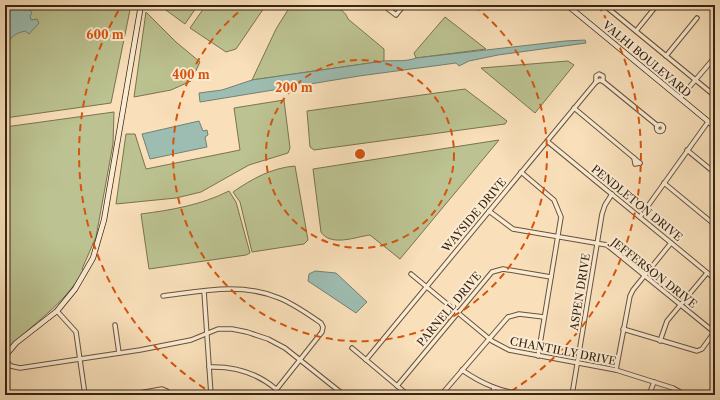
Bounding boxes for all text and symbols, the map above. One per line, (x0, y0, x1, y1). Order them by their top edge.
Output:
street label: VALHI BOULEVARD (599, 17, 694, 100)
text: 600 m (86, 27, 124, 42)
text: 400 m (172, 67, 210, 82)
text: 200 m (275, 80, 313, 95)
centre of rings (353, 147, 367, 161)
street label: PENDLETON DRIVE (589, 162, 686, 244)
street label: WAYSIDE DRIVE (438, 175, 509, 256)
street label: JEFFERSON DRIVE (607, 234, 700, 311)
street label: ASPEN DRIVE (567, 252, 593, 333)
street label: PARNELL DRIVE (414, 269, 485, 349)
street label: CHANTILLY DRIVE (509, 334, 618, 368)

